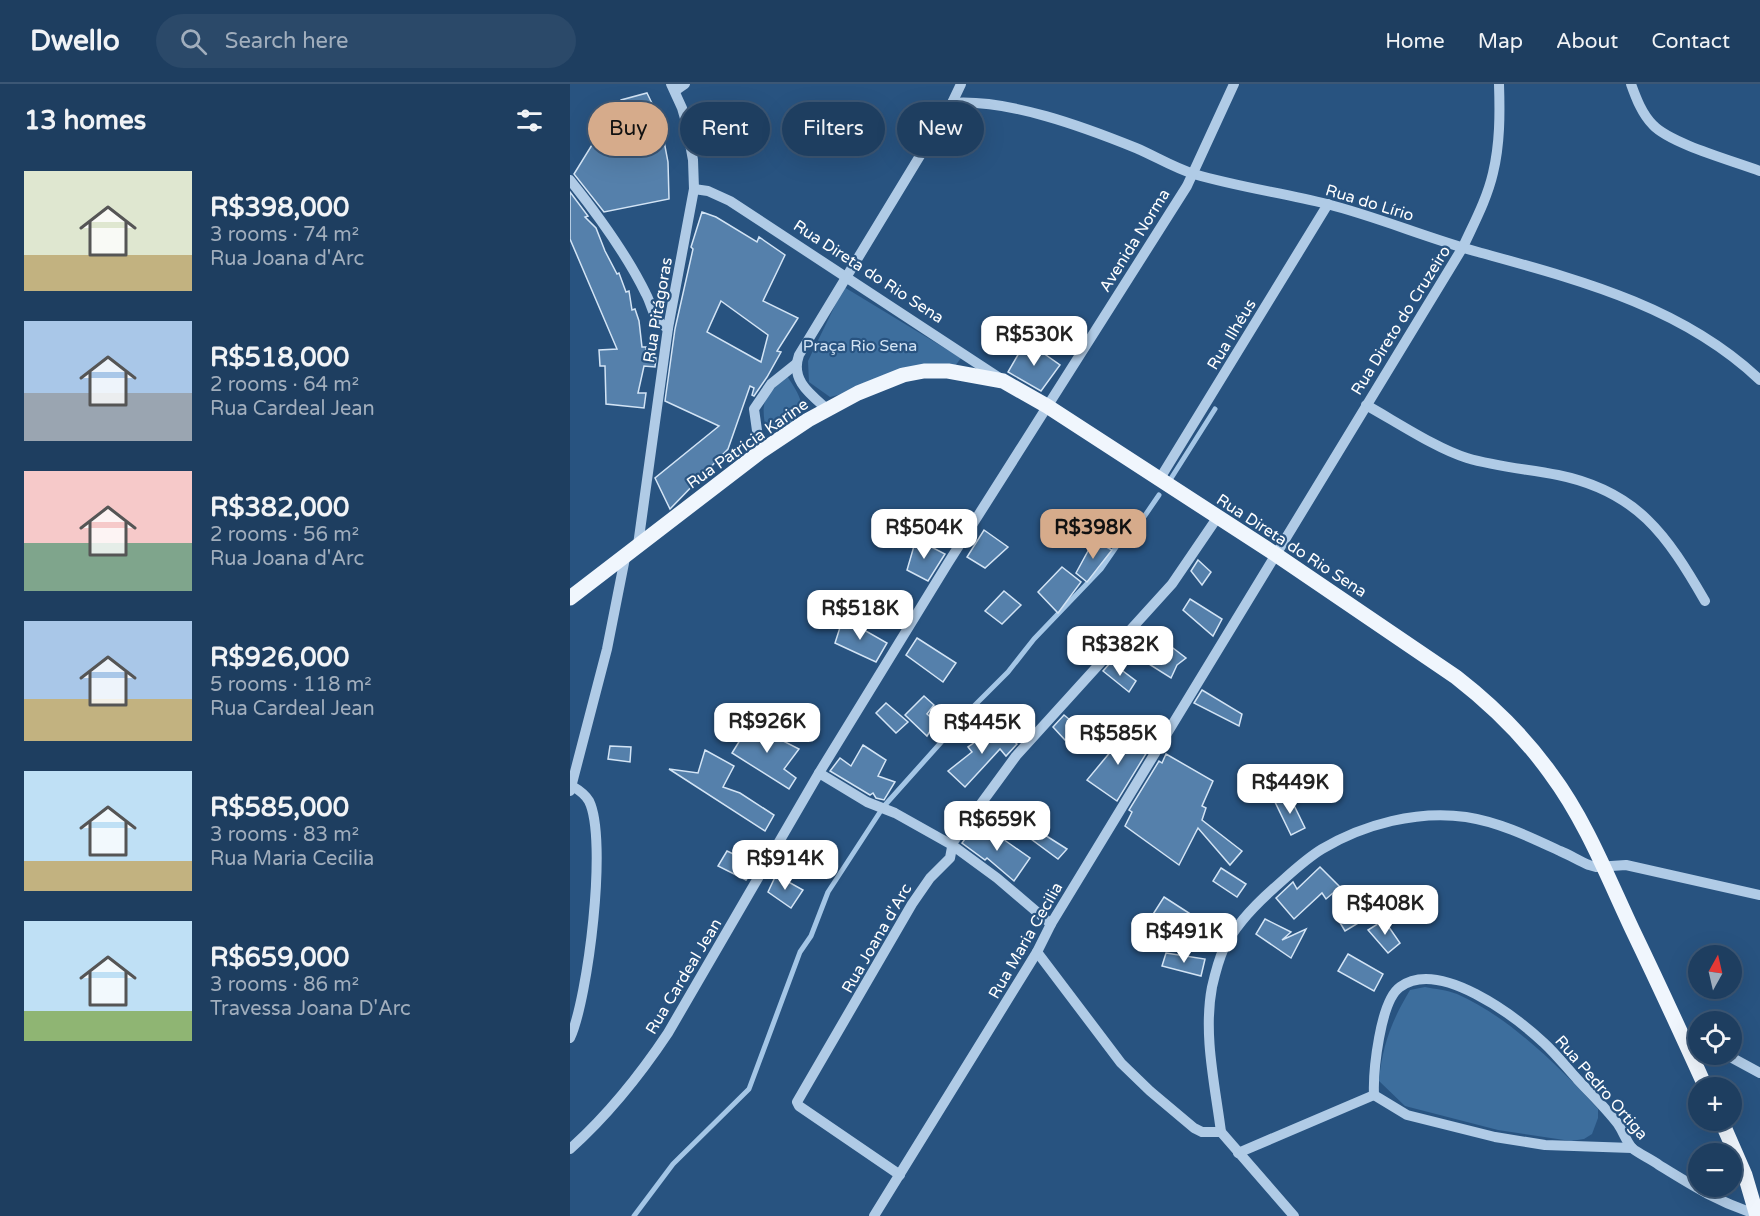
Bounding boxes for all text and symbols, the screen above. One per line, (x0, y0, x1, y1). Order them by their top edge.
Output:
search box (156, 14, 576, 68)
text: Dwello (30, 24, 120, 58)
icon: search (177, 25, 210, 58)
text: Search here (225, 28, 349, 54)
text: Home (1385, 29, 1445, 54)
text: Map (1478, 29, 1523, 54)
text: About (1556, 29, 1618, 54)
text: Contact (1651, 29, 1730, 54)
chip: Buy (588, 102, 668, 156)
chip: Rent (680, 102, 770, 156)
chip: Filters (782, 102, 885, 156)
chip: New (897, 102, 984, 156)
icon: filters (513, 104, 546, 137)
text: 13 homes (24, 105, 146, 136)
street label: Rua do Lírio (1323, 180, 1416, 226)
street label: Avenida Norma (1095, 185, 1175, 296)
text: R$398,000 (210, 192, 349, 223)
icon: home (72, 195, 144, 267)
street label: Rua Direta do Rio Sena (790, 216, 947, 328)
text: 3 rooms · 74 m² (210, 223, 359, 247)
street label: Rua Direto do Cruzeiro (1347, 242, 1455, 399)
text: Rua Joana d'Arc (210, 247, 364, 271)
street label: Rua Pitágoras (639, 256, 677, 364)
street label: Rua Ilhéus (1203, 296, 1261, 373)
pin: R$530K (985, 316, 1083, 367)
text: R$530K (995, 323, 1073, 347)
park label: Praça Rio Sena (803, 336, 917, 356)
text: R$518,000 (210, 342, 349, 373)
icon: home (72, 345, 144, 417)
text: 2 rooms · 64 m² (210, 373, 359, 397)
street label: Rua Patricia Karine (683, 394, 812, 493)
text: Rua Cardeal Jean (210, 397, 375, 421)
street label: Rua Direta do Rio Sena (1213, 490, 1370, 602)
text: R$382,000 (210, 492, 349, 523)
icon: home (72, 495, 144, 567)
pin: R$504K (875, 509, 973, 560)
pin: R$398K (1044, 509, 1142, 560)
text: R$504K (885, 516, 963, 540)
text: R$398K (1054, 516, 1132, 540)
text: 2 rooms · 56 m² (210, 523, 359, 547)
text: Rua Joana d'Arc (210, 547, 364, 571)
pin: R$518K (811, 590, 909, 641)
text: R$518K (821, 597, 899, 621)
pin: R$382K (1071, 626, 1169, 677)
text: R$382K (1081, 633, 1159, 657)
text: R$926,000 (210, 642, 349, 673)
icon: home (72, 645, 144, 717)
text: 5 rooms · 118 m² (210, 673, 372, 697)
text: Rua Cardeal Jean (210, 697, 375, 721)
pin: R$926K (718, 703, 816, 754)
pin: R$445K (933, 704, 1031, 755)
text: R$926K (728, 710, 806, 734)
text: R$445K (943, 711, 1021, 735)
pin: R$585K (1069, 715, 1167, 766)
text: R$585K (1079, 722, 1157, 746)
pin: R$449K (1241, 764, 1339, 815)
text: R$449K (1251, 771, 1329, 795)
text: R$585,000 (210, 792, 349, 823)
icon: home (72, 795, 144, 867)
pin: R$659K (948, 801, 1046, 852)
text: R$659K (958, 808, 1036, 832)
text: 3 rooms · 83 m² (210, 823, 359, 847)
pin: R$914K (736, 840, 834, 891)
text: Rua Maria Cecilia (210, 847, 374, 871)
text: R$914K (746, 847, 824, 871)
street label: Rua Maria Cecilia (984, 879, 1067, 1002)
street label: Rua Joana d'Arc (837, 880, 916, 997)
pin: R$408K (1336, 885, 1434, 936)
text: R$408K (1346, 892, 1424, 916)
pin: R$491K (1135, 913, 1233, 964)
street label: Rua Cardeal Jean (641, 915, 726, 1038)
text: R$491K (1145, 920, 1223, 944)
text: R$659,000 (210, 942, 349, 973)
icon: home (72, 945, 144, 1017)
north arrow (1688, 945, 1742, 999)
map controls (1688, 945, 1742, 1197)
text: 3 rooms · 86 m² (210, 973, 359, 997)
text: Travessa Joana D'Arc (210, 997, 411, 1021)
button: locate (1688, 1011, 1742, 1065)
street label: Rua Pedro Ortiga (1550, 1031, 1652, 1144)
button: + (1688, 1077, 1742, 1131)
button: − (1688, 1143, 1742, 1197)

